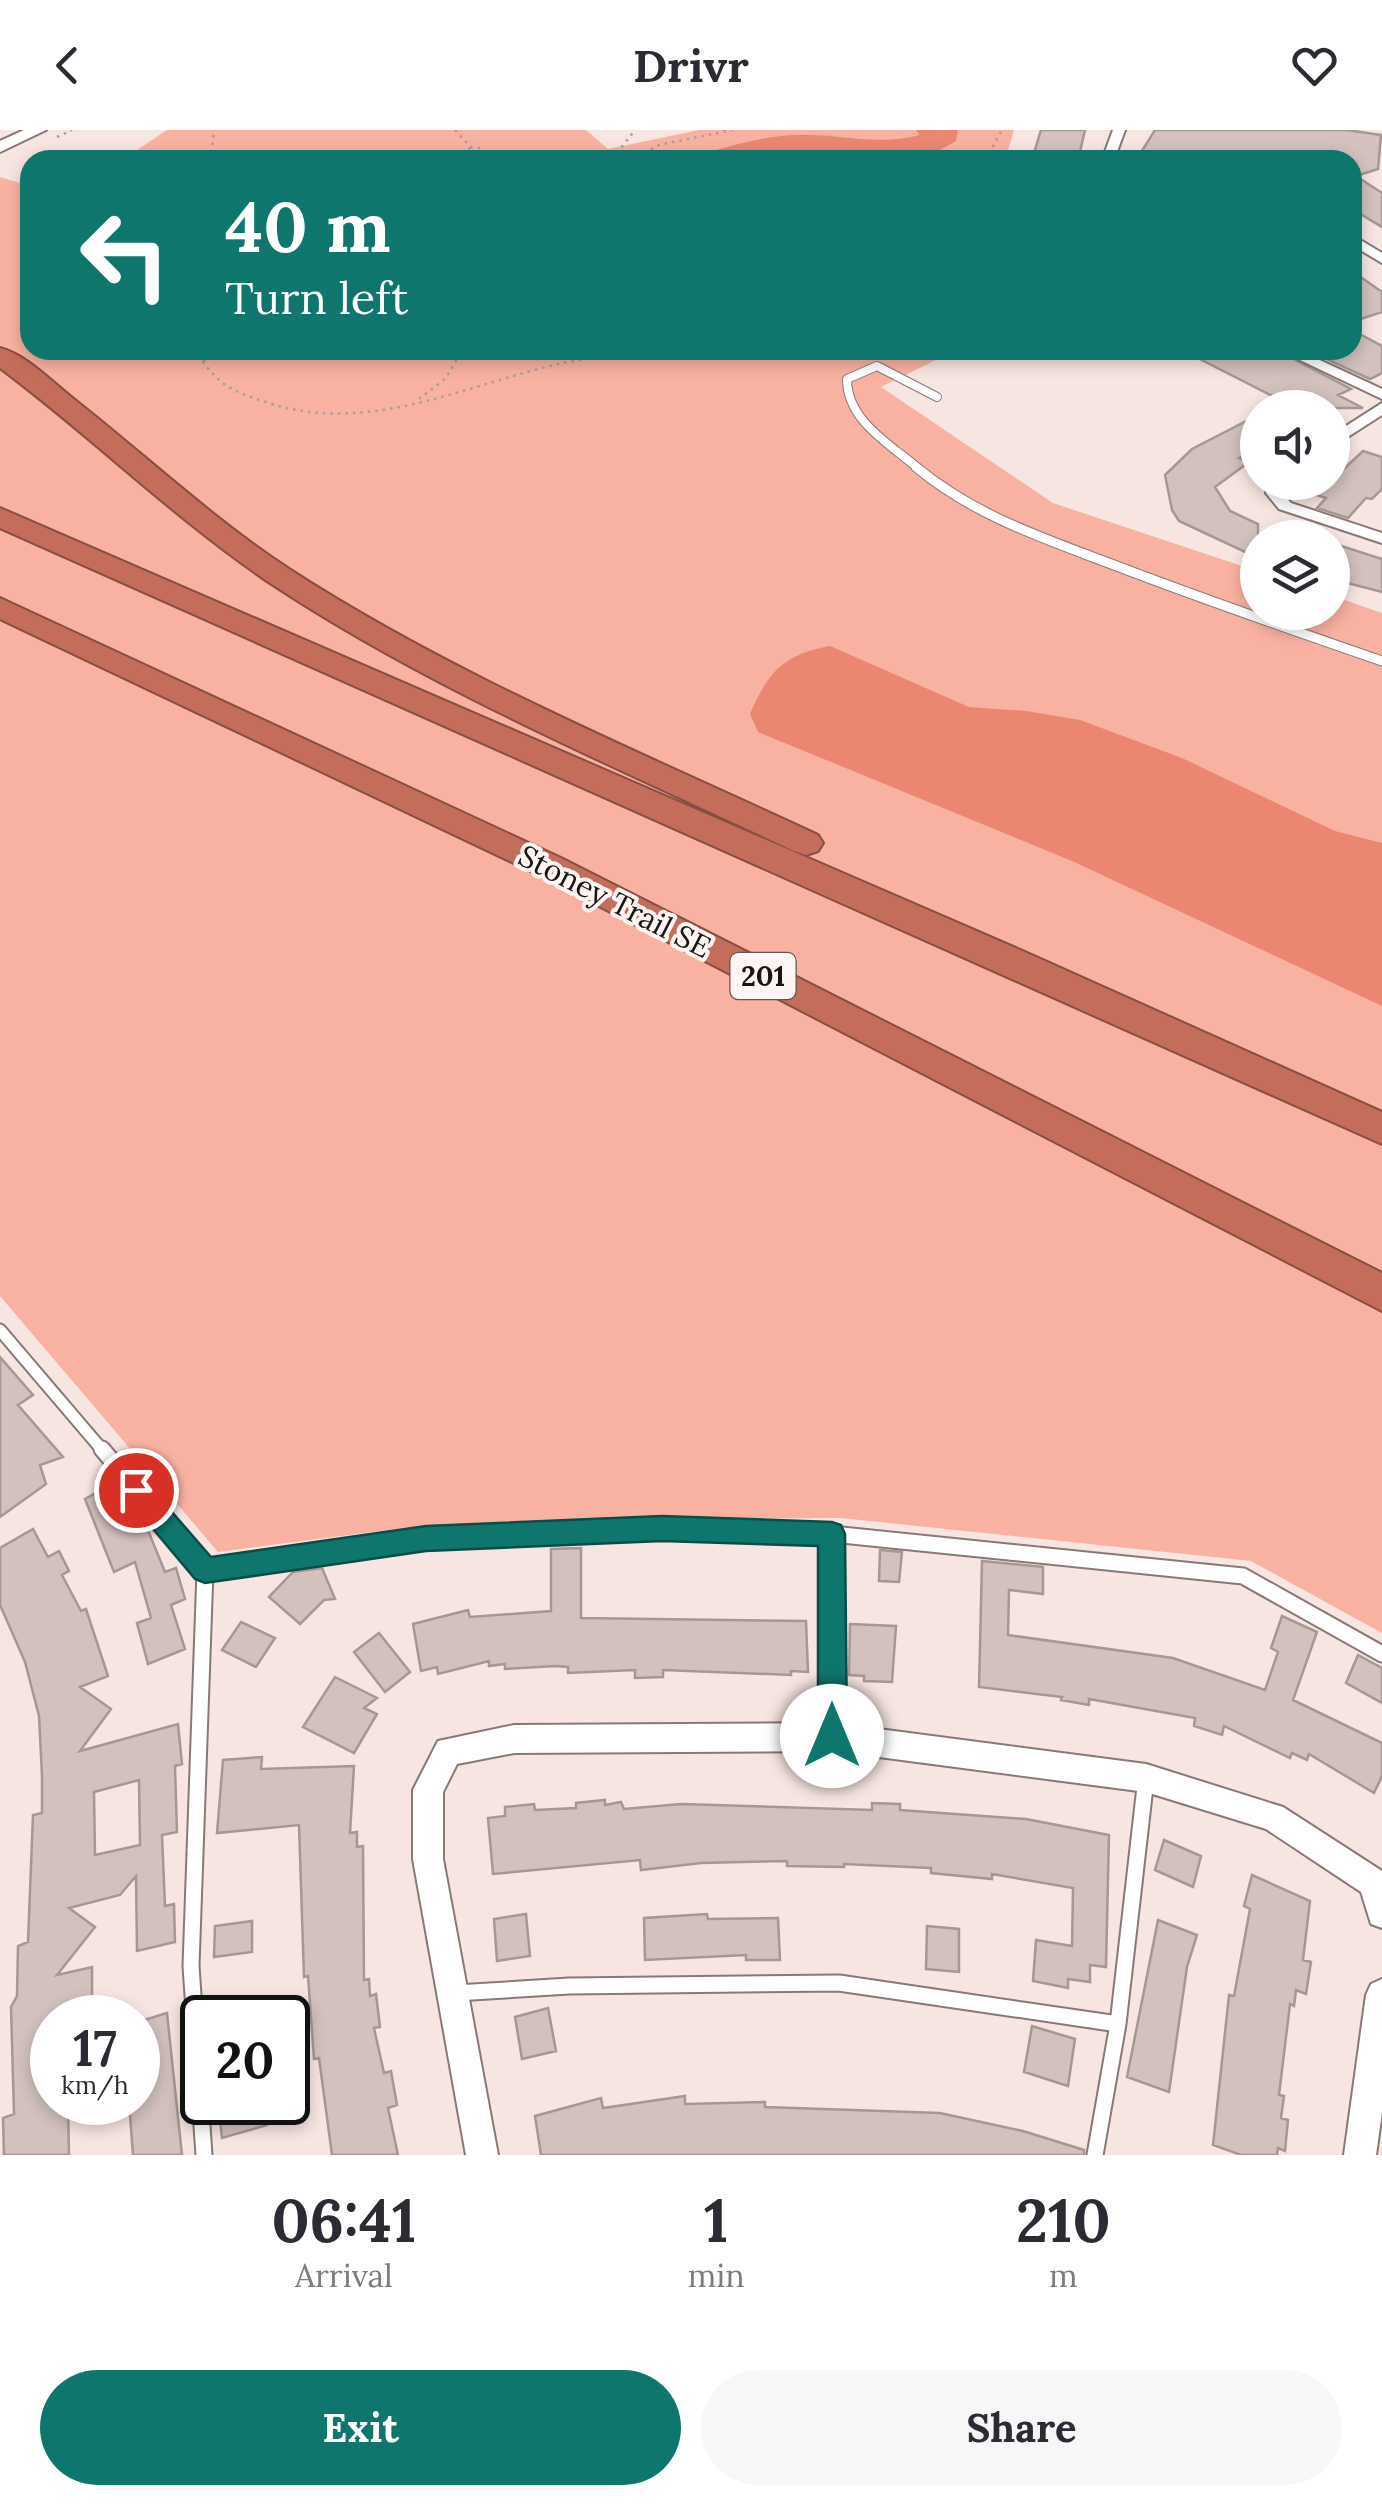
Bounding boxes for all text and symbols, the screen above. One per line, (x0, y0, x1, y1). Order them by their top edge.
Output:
text: Drivr (633, 37, 749, 94)
icon: back (40, 38, 95, 93)
icon: heart (1287, 38, 1342, 93)
text: 40 m (225, 182, 391, 271)
icon: left (60, 190, 190, 320)
text: Turn left (225, 269, 408, 326)
map controls (1240, 390, 1350, 630)
button: sound (1240, 390, 1350, 500)
button: layers (1240, 520, 1350, 630)
street label: Stoney Trail SE (512, 836, 718, 967)
road number: 201 (730, 953, 796, 999)
pin (94, 1448, 179, 1533)
icon: arrive (109, 1463, 164, 1518)
position arrow (780, 1684, 884, 1788)
speed limit sign: 20 (180, 1995, 310, 2125)
text: 17 (73, 2016, 117, 2080)
text: km/h (61, 2069, 129, 2101)
text: 06:41 (271, 2182, 416, 2258)
text: 1 (704, 2182, 728, 2258)
text: 210 (1016, 2182, 1111, 2258)
text: Arrival (295, 2255, 393, 2296)
text: min (688, 2255, 745, 2296)
text: m (1049, 2255, 1078, 2296)
button: Exit (40, 2370, 681, 2485)
button: Share (701, 2370, 1342, 2485)

